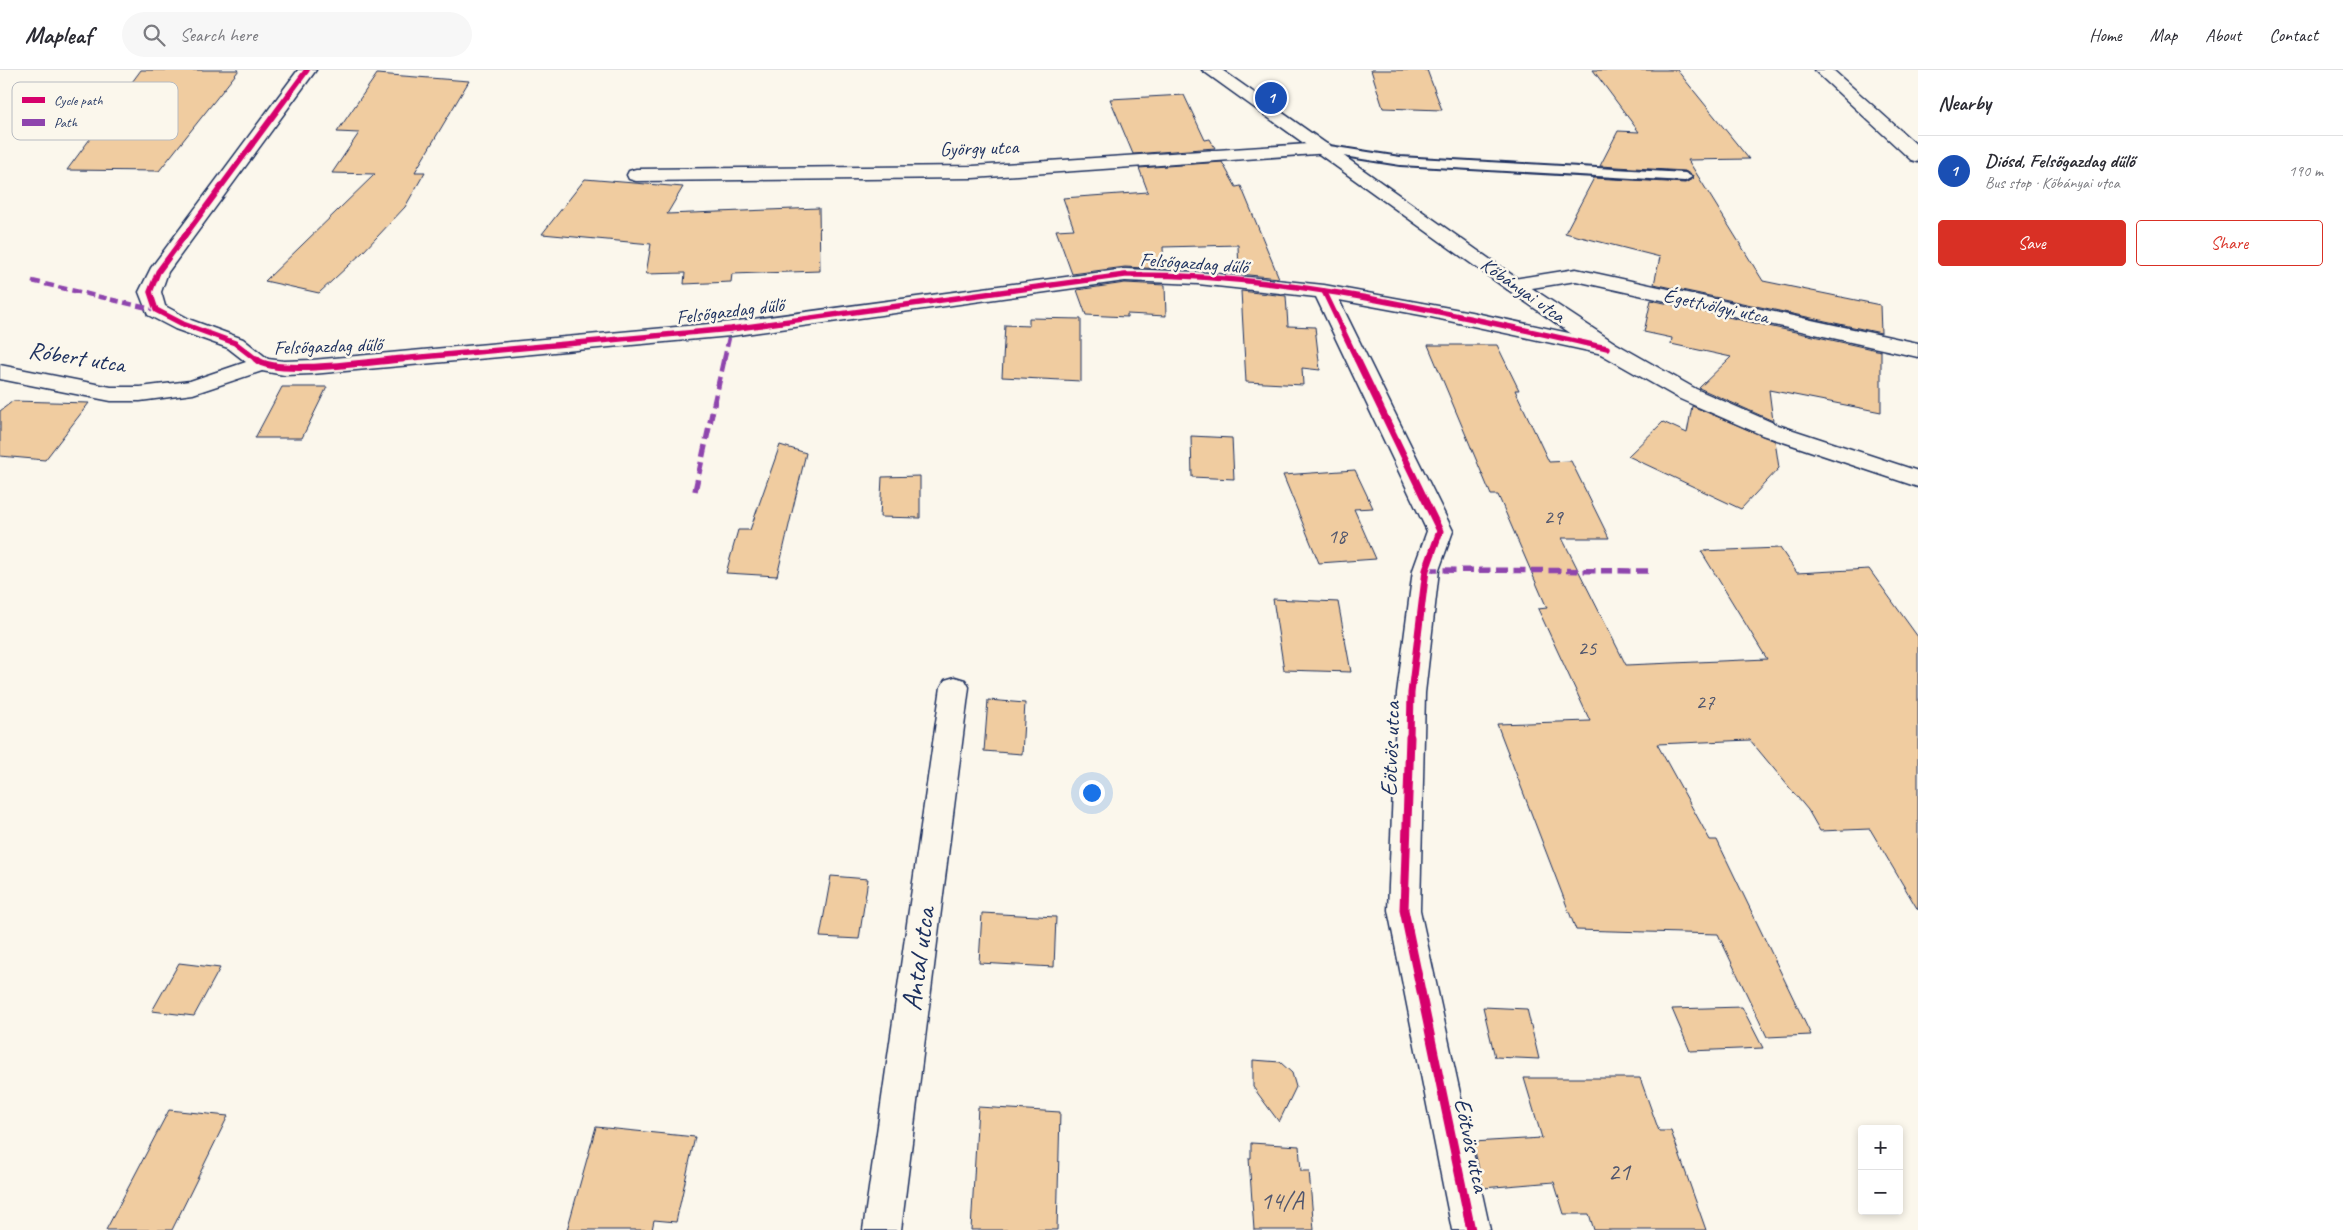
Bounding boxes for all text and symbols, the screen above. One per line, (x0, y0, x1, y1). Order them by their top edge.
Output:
search box (122, 12, 472, 57)
text: Mapleaf (25, 20, 92, 50)
icon: search (140, 21, 168, 49)
text: Search here (180, 23, 257, 47)
text: Home (2089, 24, 2122, 46)
text: Map (2150, 24, 2177, 46)
text: About (2205, 24, 2241, 46)
text: Contact (2269, 24, 2318, 46)
pin: 1 (1255, 79, 1287, 117)
legend (12, 82, 178, 140)
text: Nearby (1938, 90, 1991, 116)
text: Cycle path (54, 92, 103, 109)
text: Path (54, 114, 78, 131)
street label: György utca (939, 134, 1021, 162)
text: Diósd, Felsőgazdag dűlő (1985, 149, 2134, 173)
text: 1 (1950, 161, 1958, 181)
text: 190 m (2289, 161, 2323, 181)
text: Bus stop · Kőbányai utca (1985, 173, 2120, 193)
button: Save (1938, 220, 2126, 266)
button: Share (2136, 220, 2323, 266)
street label: Felsőgazdag dűlő (1139, 247, 1252, 279)
street label: Kőbányai utca (1476, 252, 1571, 329)
street label: Égettvölgyi utca (1661, 283, 1772, 330)
street label: Felsőgazdag dűlő (675, 292, 788, 330)
street label: Felsőgazdag dűlő (273, 332, 386, 360)
street label: Róbert utca (27, 335, 129, 380)
house number: 29 (1544, 504, 1564, 530)
house number: 18 (1328, 523, 1349, 549)
house number: 25 (1578, 635, 1598, 661)
house number: 27 (1696, 689, 1716, 715)
street label: Eötvös utca (1373, 700, 1407, 797)
your location (1079, 780, 1105, 806)
street label: Antal utca (892, 902, 944, 1013)
street label: Eötvös utca (1447, 1095, 1497, 1196)
map controls (1858, 1125, 1903, 1215)
button: + (1858, 1125, 1903, 1170)
house number: 21 (1608, 1156, 1632, 1188)
button: − (1858, 1170, 1903, 1215)
house number: 14/A (1260, 1185, 1305, 1217)

